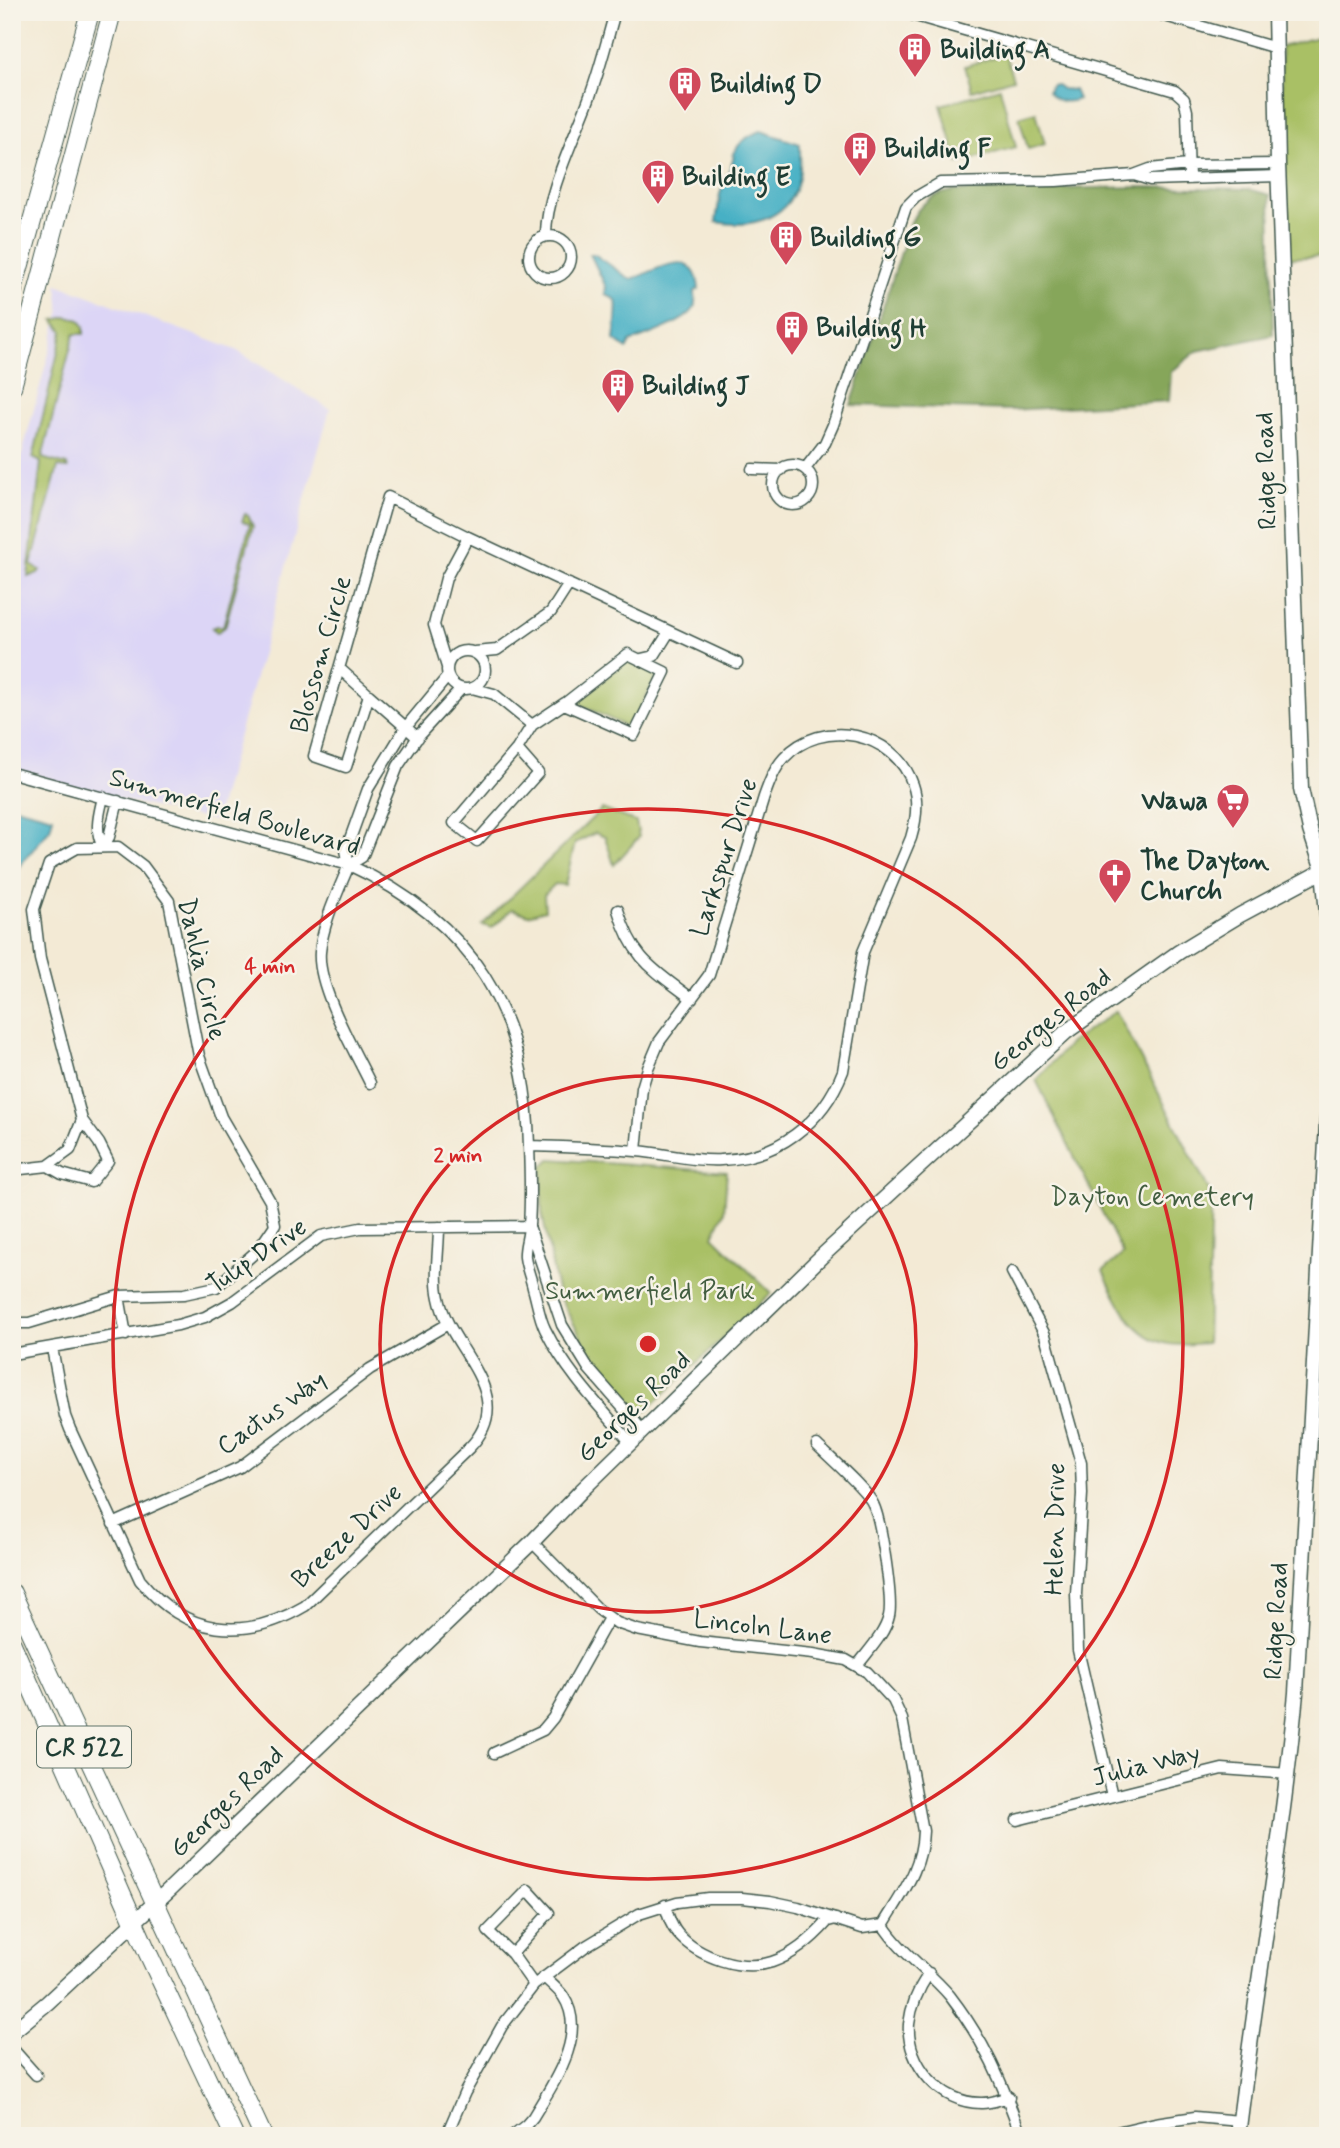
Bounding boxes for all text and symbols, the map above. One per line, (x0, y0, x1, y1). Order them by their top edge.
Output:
building icon: Building A (896, 30, 934, 79)
place label: Building A (940, 34, 1050, 71)
building icon: Building D (666, 64, 704, 113)
place label: Building D (710, 68, 822, 105)
building icon: Building F (841, 129, 879, 178)
place label: Building F (884, 133, 992, 170)
building icon: Building E (639, 157, 677, 206)
place label: Building E (682, 161, 790, 198)
building icon: Building G (767, 218, 805, 267)
place label: Building G (810, 222, 921, 259)
building icon: Building H (773, 308, 811, 357)
place label: Building H (816, 312, 927, 349)
building icon: Building J (599, 366, 637, 415)
place label: Building J (642, 370, 750, 407)
street label: Ridge Road (1248, 411, 1288, 530)
street label: Blossom Circle (283, 572, 361, 737)
street label: Summerfield Boulevard (105, 761, 364, 865)
street label: Larkspur Drive (683, 774, 767, 941)
supermarket icon: Wawa (1214, 781, 1252, 830)
place label: Wawa (1140, 785, 1208, 819)
place label: The Dayton Church (1140, 845, 1270, 909)
church icon: The Dayton Church (1096, 856, 1134, 905)
street label: Dahlia Circle (168, 895, 234, 1044)
text: 4 min (244, 953, 296, 981)
street label: Georges Road (983, 961, 1120, 1082)
text: 2 min (433, 1142, 483, 1170)
park label: Dayton Cemetery (1050, 1181, 1254, 1215)
street label: Tulip Drive (200, 1211, 314, 1303)
park label: Summerfield Park (545, 1275, 755, 1309)
centre of rings (636, 1332, 660, 1356)
street label: Georges Road (570, 1344, 700, 1472)
street label: Cactus Way (211, 1364, 334, 1464)
street label: Helen Drive (1038, 1462, 1074, 1596)
street label: Breeze Drive (285, 1476, 410, 1597)
street label: Ridge Road (1257, 1561, 1299, 1681)
street label: Lincoln Lane (692, 1603, 834, 1653)
road number: CR 522 (37, 1727, 131, 1768)
street label: Julia Way (1089, 1736, 1204, 1796)
street label: Georges Road (163, 1739, 293, 1867)

